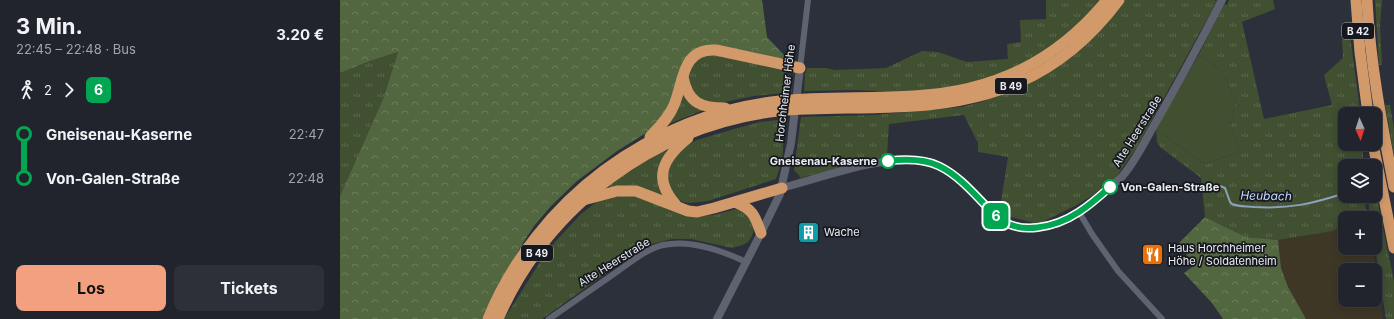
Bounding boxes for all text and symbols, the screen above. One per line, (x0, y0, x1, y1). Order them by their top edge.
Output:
text: 3 Min. (16, 13, 83, 39)
road number: B 42 (1342, 23, 1374, 39)
text: 3.20 € (276, 25, 324, 44)
text: 22:45 – 22:48 · Bus (16, 41, 136, 57)
street label: Horchheimer Höhe (772, 43, 798, 143)
road number: B 49 (995, 78, 1027, 94)
icon: walk (16, 79, 38, 101)
icon: forward (58, 79, 80, 101)
text: 6 (94, 81, 103, 98)
text: 2 (44, 82, 52, 98)
street label: Alte Heerstraße (1109, 93, 1165, 169)
north arrow (1338, 107, 1382, 151)
map controls (1338, 107, 1382, 307)
text: Gneisenau-Kaserne (46, 125, 192, 144)
text: 22:47 (289, 126, 324, 142)
marker: Gneisenau-Kaserne (880, 153, 896, 169)
place label: Gneisenau-Kaserne (770, 154, 877, 168)
button: layers (1338, 159, 1382, 203)
text: Von-Galen-Straße (46, 169, 180, 188)
text: 22:48 (288, 170, 324, 186)
marker: Von-Galen-Straße (1102, 179, 1118, 195)
place label: Von-Galen-Straße (1121, 180, 1220, 194)
water label: Heubach (1240, 188, 1292, 203)
line badge: 6 (983, 203, 1009, 229)
text: 6 (991, 207, 1001, 224)
button: + (1338, 211, 1382, 255)
building icon: Wache (795, 219, 821, 245)
place label: Wache (824, 225, 860, 239)
street label: Alte Heerstraße (576, 234, 652, 290)
restaurant icon: Haus Horchheimer Höhe / Soldatenheim (1140, 241, 1166, 267)
place label: Haus Horchheimer Höhe / Soldatenheim (1168, 241, 1277, 268)
road number: B 49 (521, 245, 553, 261)
button: − (1338, 263, 1382, 307)
button: Los (16, 265, 166, 311)
button: Tickets (174, 265, 324, 311)

